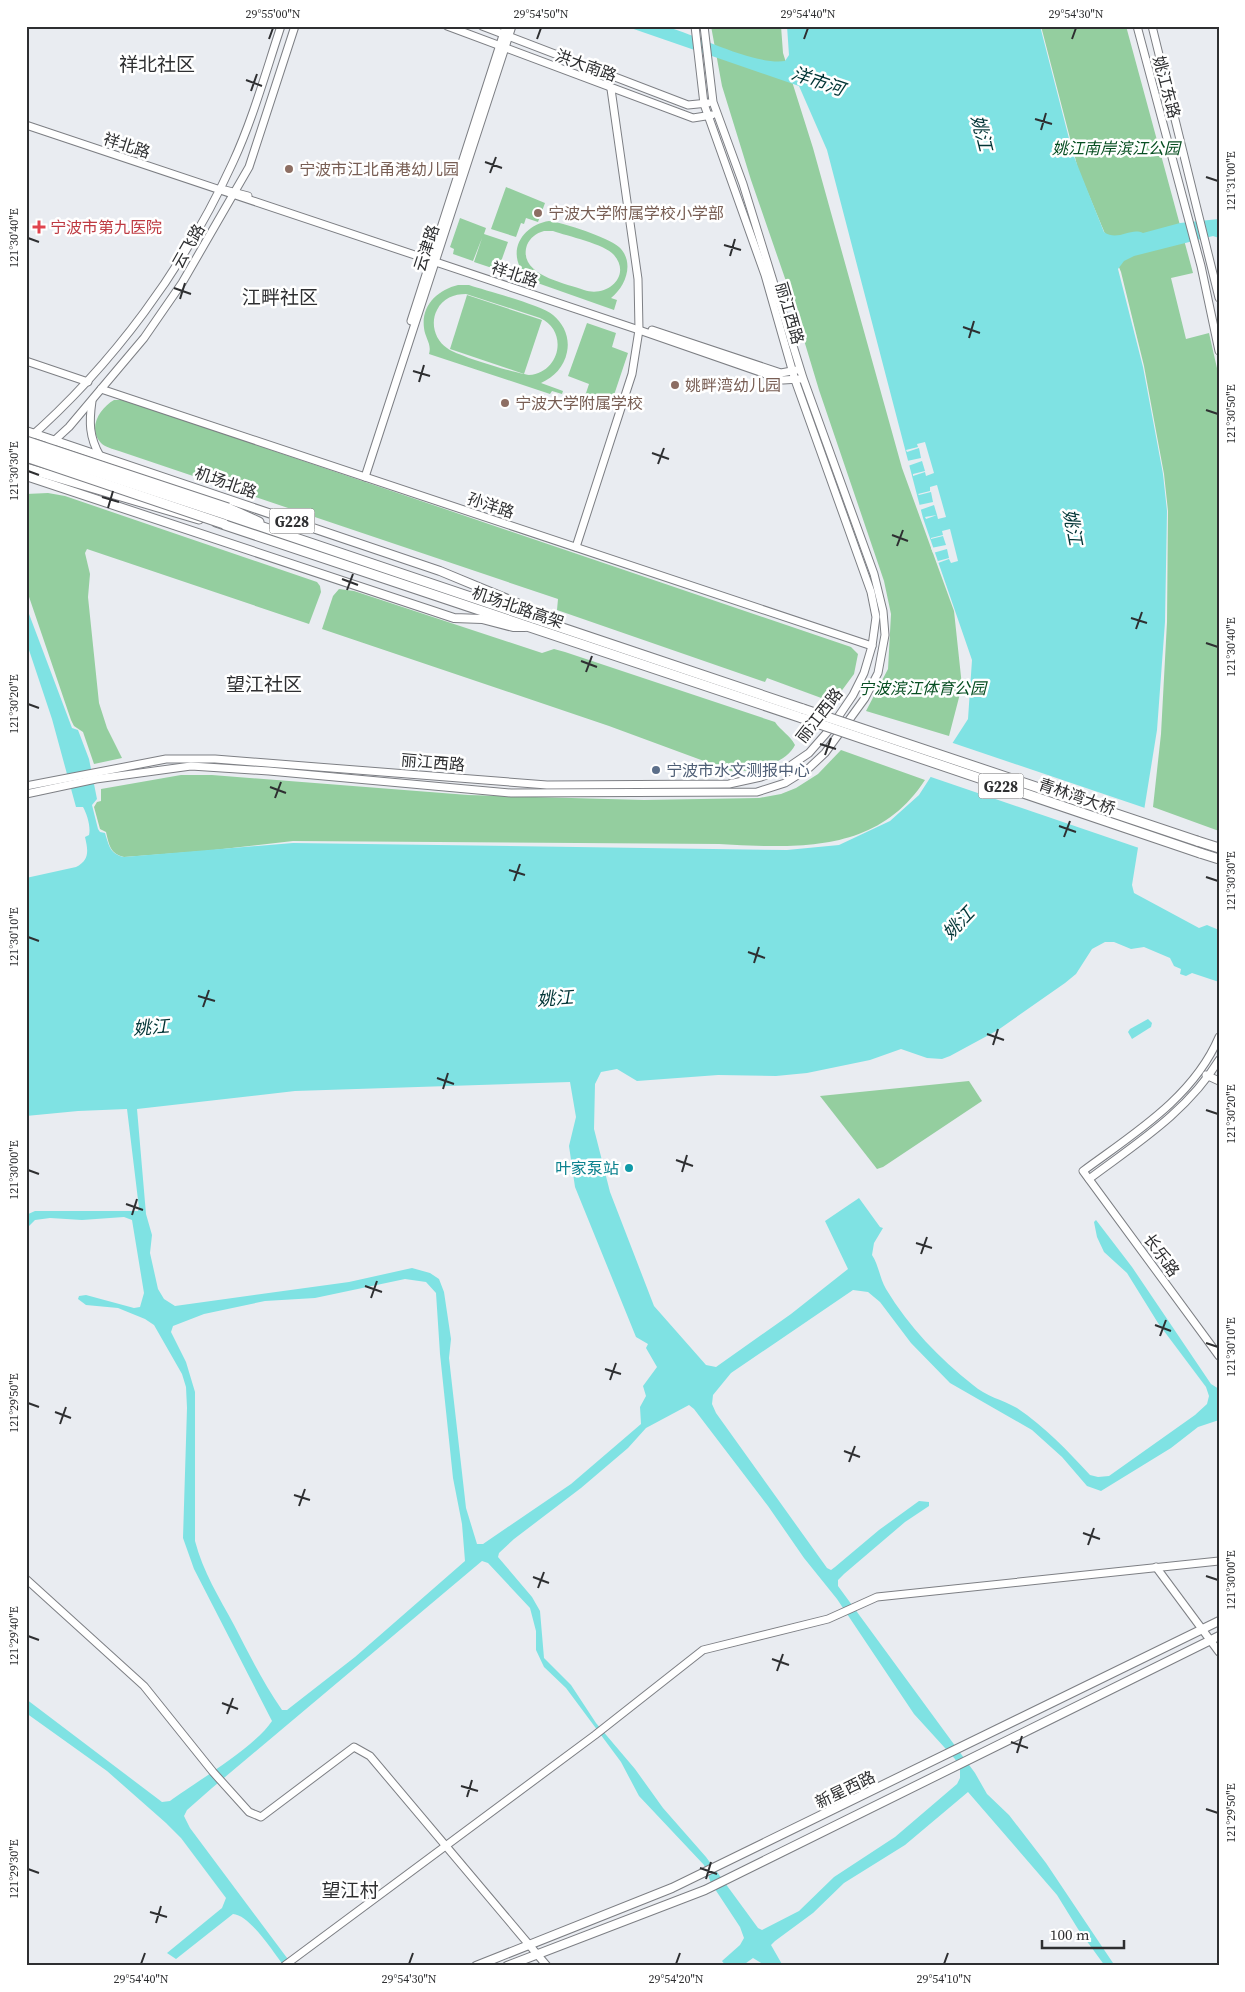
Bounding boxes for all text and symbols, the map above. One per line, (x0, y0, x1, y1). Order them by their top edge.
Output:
text: 29°55'00"N (245, 6, 301, 22)
text: 29°54'50"N (513, 6, 569, 22)
text: 29°54'40"N (780, 6, 836, 22)
text: 29°54'30"N (1048, 6, 1104, 22)
street label: 洪大南路 (552, 44, 620, 86)
district label: 祥北社区 (119, 51, 195, 77)
street label: 姚江东路 (1148, 53, 1186, 121)
water label: 洋市河 (788, 60, 850, 103)
water label: 姚江 (966, 113, 999, 155)
street label: 祥北路 (101, 127, 153, 163)
park label: 姚江南岸滨江公园 (1052, 137, 1182, 159)
text: 121°31'00"E (1223, 151, 1239, 211)
place label: 宁波市江北甬港幼儿园 (299, 158, 459, 180)
marker: 宁波市江北甬港幼儿园 (283, 163, 295, 175)
place label: 宁波大学附属学校小学部 (548, 202, 724, 224)
marker: 宁波大学附属学校小学部 (532, 207, 544, 219)
text: 121°30'40"E (6, 208, 22, 268)
place label: 宁波市第九医院 (50, 216, 162, 238)
marker: 宁波市第九医院 (32, 220, 46, 234)
street label: 云飞路 (166, 220, 210, 272)
street label: 云津路 (408, 222, 444, 274)
street label: 祥北路 (489, 256, 541, 292)
street label: 丽江西路 (771, 279, 809, 347)
district label: 江畔社区 (242, 284, 318, 310)
place label: 姚畔湾幼儿园 (685, 374, 781, 396)
marker: 姚畔湾幼儿园 (669, 379, 681, 391)
text: 121°30'50"E (1223, 384, 1239, 444)
place label: 宁波大学附属学校 (515, 392, 643, 414)
marker: 宁波大学附属学校 (499, 397, 511, 409)
text: 121°30'30"E (6, 441, 22, 501)
street label: 机场北路 (192, 461, 260, 503)
street label: 孙洋路 (465, 487, 517, 523)
water label: 姚江 (1057, 507, 1089, 549)
road number: G228 (270, 508, 314, 534)
street label: 机场北路高架 (469, 581, 567, 633)
text: 121°30'40"E (1223, 617, 1239, 677)
district label: 望江社区 (226, 671, 302, 697)
text: 121°30'20"E (6, 674, 22, 734)
park label: 宁波滨江体育公园 (858, 677, 988, 699)
street label: 丽江西路 (791, 683, 847, 747)
street label: 丽江西路 (400, 748, 466, 776)
place label: 宁波市水文测报中心 (666, 759, 810, 781)
marker: 宁波市水文测报中心 (650, 764, 662, 776)
street label: 青林湾大桥 (1036, 773, 1118, 819)
road number: G228 (978, 774, 1024, 798)
text: 121°30'30"E (1223, 851, 1239, 911)
water label: 姚江 (937, 900, 981, 945)
text: 121°30'10"E (6, 907, 22, 967)
water label: 姚江 (536, 984, 576, 1012)
water label: 姚江 (132, 1013, 172, 1041)
text: 121°30'20"E (1223, 1084, 1239, 1144)
text: 121°30'00"E (6, 1140, 22, 1200)
place label: 叶家泵站 (555, 1157, 619, 1179)
marker: 叶家泵站 (623, 1162, 635, 1174)
street label: 长乐路 (1139, 1229, 1185, 1281)
text: 121°30'10"E (1223, 1317, 1239, 1377)
text: 121°29'50"E (6, 1373, 22, 1433)
text: 121°30'00"E (1223, 1550, 1239, 1610)
text: 121°29'40"E (6, 1606, 22, 1666)
street label: 新星西路 (811, 1765, 879, 1813)
text: 121°29'50"E (1223, 1783, 1239, 1843)
text: 121°29'30"E (6, 1839, 22, 1899)
district label: 望江村 (321, 1877, 379, 1903)
scale bar (1042, 1917, 1125, 1949)
text: 100 m (1050, 1924, 1090, 1945)
text: 29°54'40"N (113, 1971, 169, 1987)
text: 29°54'30"N (381, 1971, 437, 1987)
text: 29°54'20"N (648, 1971, 704, 1987)
text: 29°54'10"N (916, 1971, 972, 1987)

